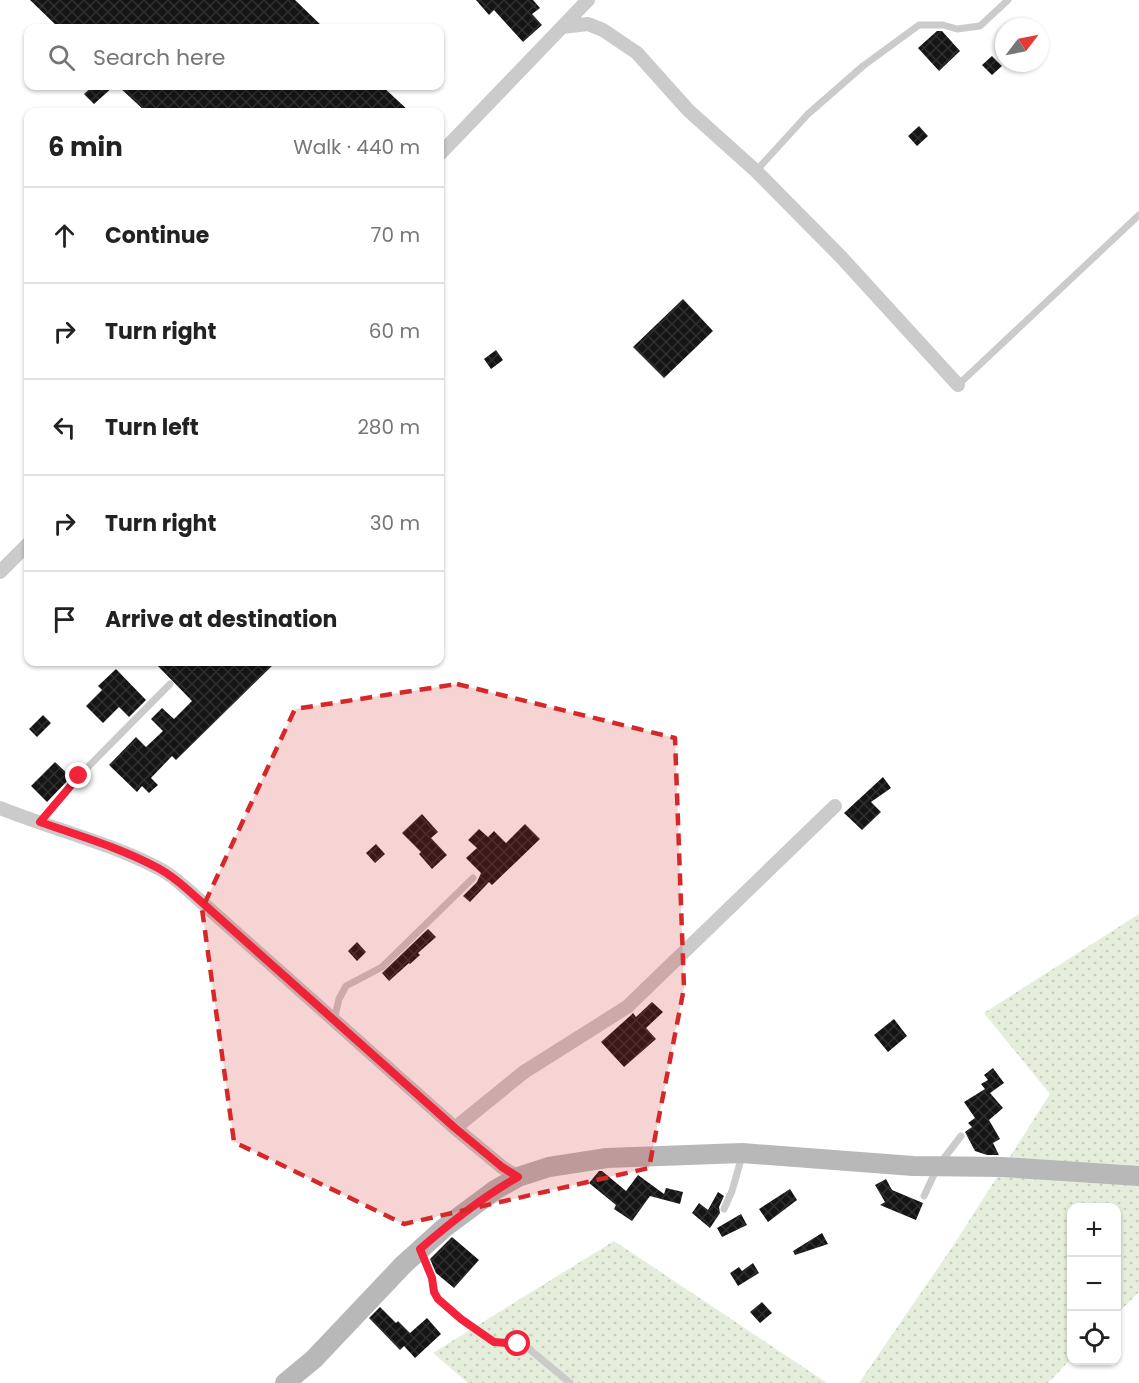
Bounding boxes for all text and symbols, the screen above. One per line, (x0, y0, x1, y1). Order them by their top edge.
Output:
north arrow (995, 18, 1049, 72)
search box (24, 24, 444, 90)
icon: search (45, 41, 78, 74)
text: Search here (93, 42, 226, 73)
text: 6 min (48, 129, 123, 165)
text: Walk · 440 m (293, 133, 420, 161)
icon: ahead (48, 219, 81, 252)
text: Continue (105, 220, 209, 251)
text: 70 m (371, 221, 420, 249)
icon: right (48, 315, 81, 348)
text: Turn right (105, 316, 216, 347)
text: 60 m (369, 317, 420, 345)
icon: left (48, 411, 81, 444)
text: Turn left (105, 412, 199, 443)
text: 280 m (357, 413, 420, 441)
icon: right (48, 507, 81, 540)
text: Turn right (105, 508, 216, 539)
text: 30 m (370, 509, 420, 537)
icon: arrive (48, 603, 81, 636)
text: Arrive at destination (105, 604, 337, 635)
route end (65, 762, 91, 788)
map controls (1067, 1203, 1121, 1365)
button: + (1067, 1203, 1121, 1257)
button: − (1067, 1257, 1121, 1311)
button: locate (1067, 1311, 1121, 1365)
route start (504, 1330, 530, 1356)

